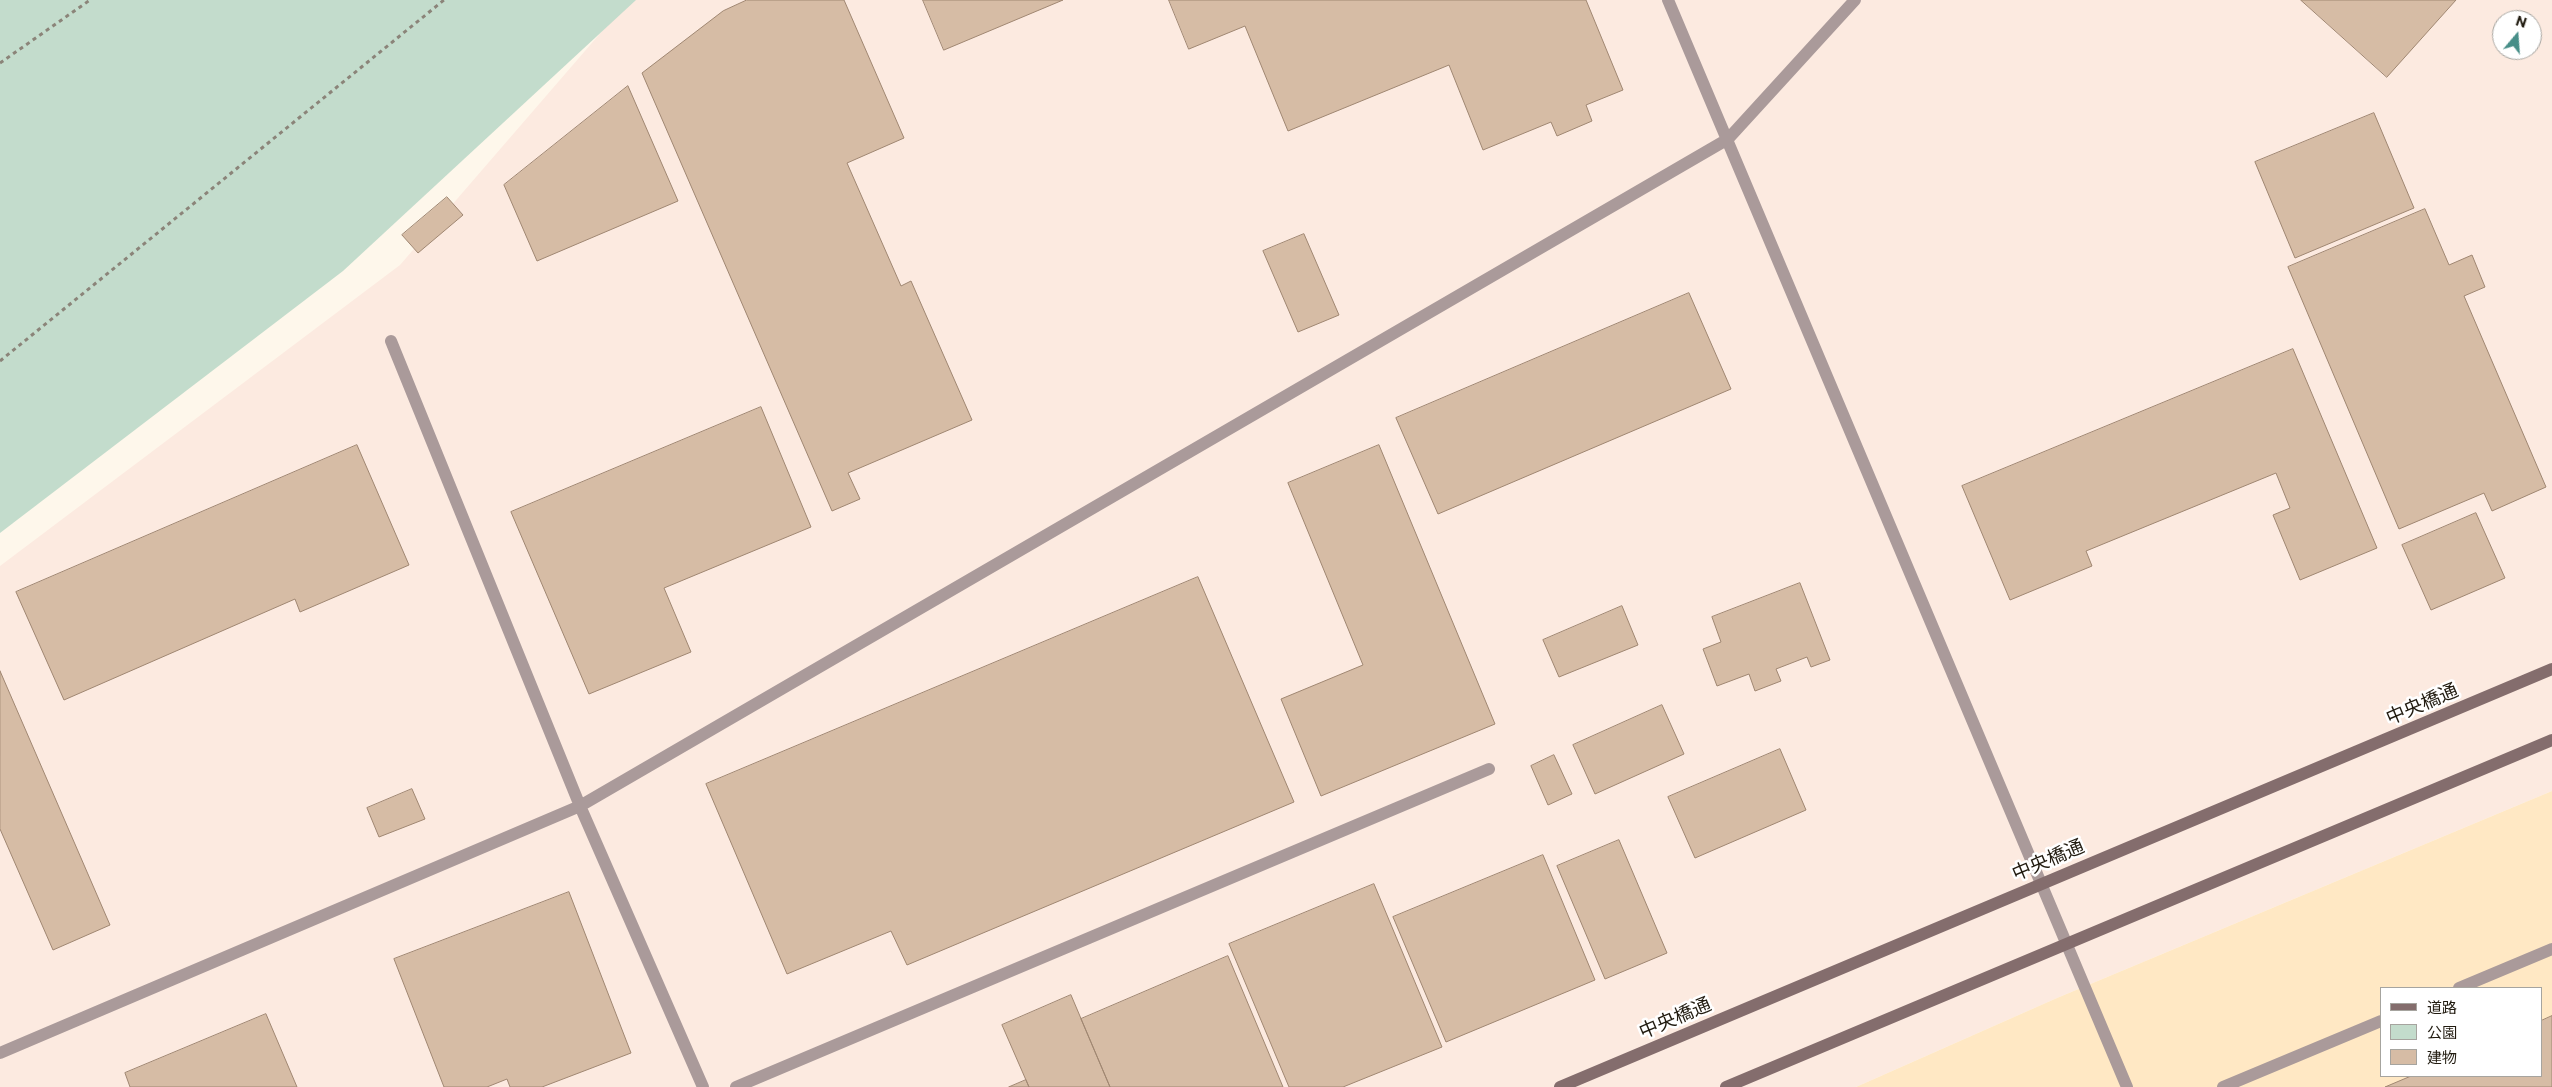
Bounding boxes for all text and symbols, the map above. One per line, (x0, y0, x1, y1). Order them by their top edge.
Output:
north arrow (2492, 10, 2542, 60)
text: N (2514, 12, 2529, 31)
street label: 中央橋通 (2383, 679, 2461, 729)
street label: 中央橋通 (2009, 835, 2087, 885)
legend (2380, 987, 2542, 1077)
street label: 中央橋通 (1636, 993, 1714, 1043)
text: 道路 (2427, 998, 2457, 1016)
text: 公園 (2427, 1023, 2457, 1041)
text: 建物 (2427, 1048, 2457, 1066)

